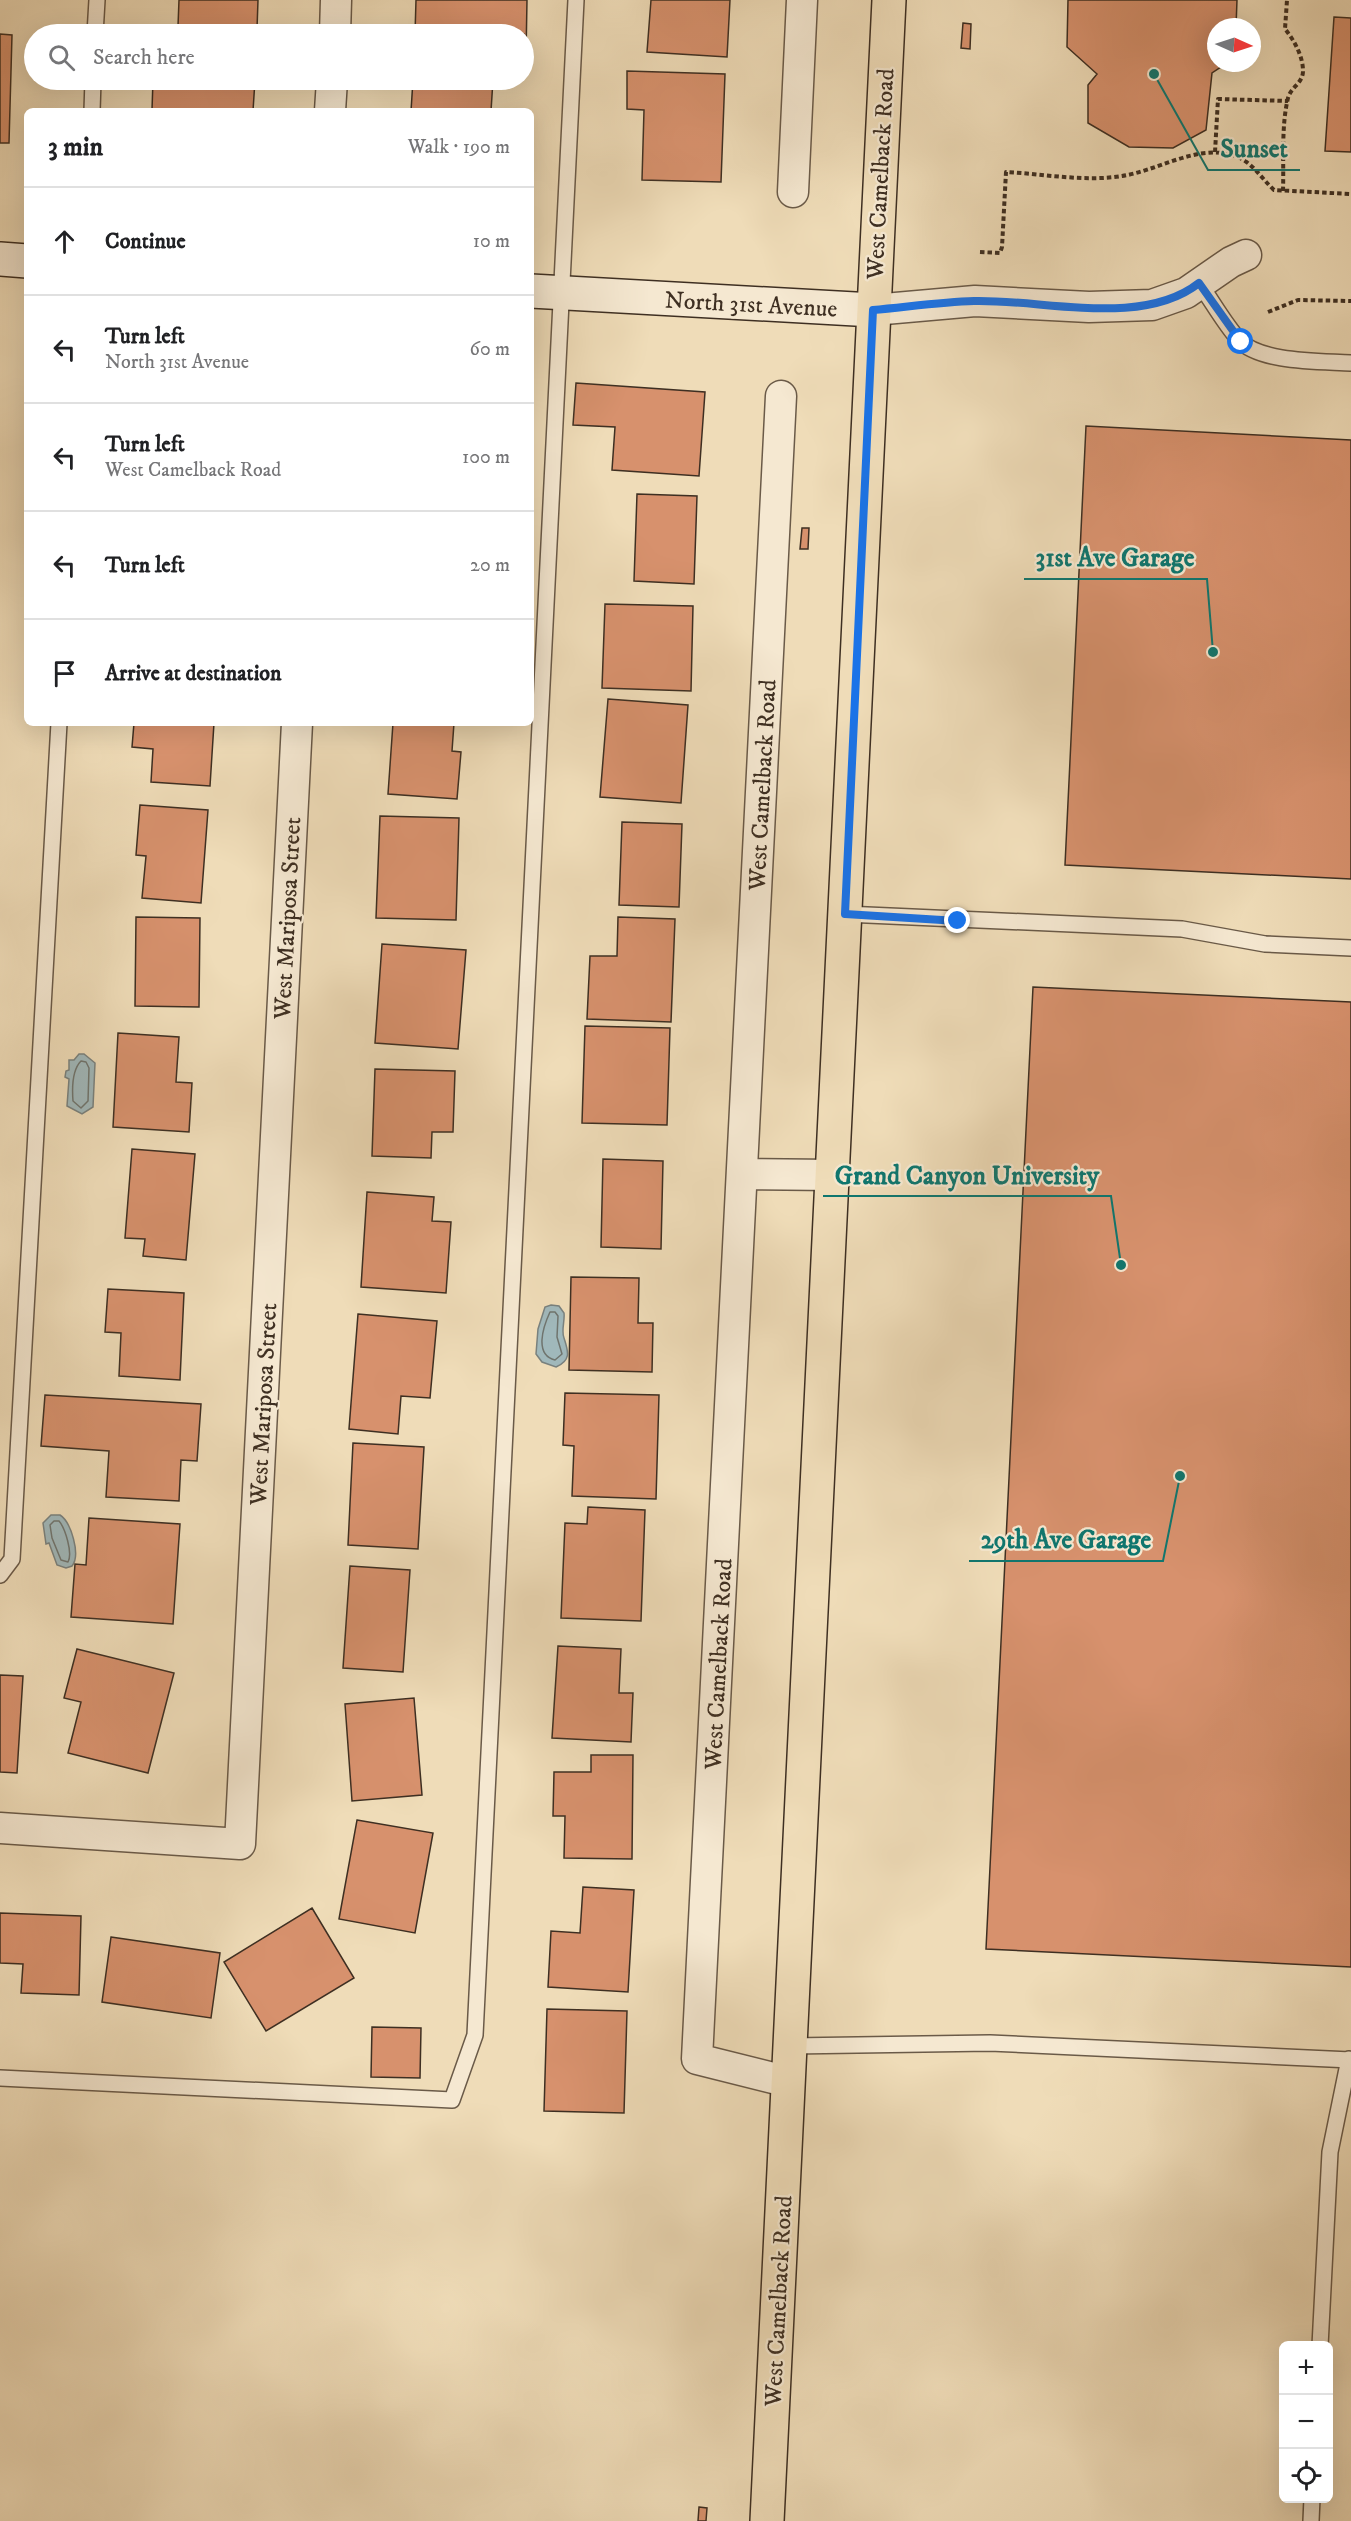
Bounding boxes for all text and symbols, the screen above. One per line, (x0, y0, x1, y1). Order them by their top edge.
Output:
north arrow (1207, 18, 1261, 72)
search box (24, 24, 534, 90)
icon: search (45, 41, 78, 74)
text: Search here (93, 44, 195, 71)
street label: West Camelback Road (860, 68, 902, 281)
callout: Sunset (1208, 126, 1300, 170)
text: 3 min (48, 131, 103, 164)
text: Sunset (1220, 133, 1288, 166)
text: Walk · 190 m (408, 135, 510, 160)
icon: ahead (48, 225, 81, 258)
text: Continue (105, 228, 186, 255)
text: 10 m (473, 229, 510, 254)
street label: North 31st Avenue (664, 285, 838, 325)
text: Turn left (105, 323, 185, 350)
route start (1227, 328, 1253, 354)
icon: left (48, 333, 81, 366)
text: 60 m (470, 337, 510, 362)
text: North 31st Avenue (105, 350, 249, 375)
text: Turn left (105, 431, 185, 458)
icon: left (48, 441, 81, 474)
text: 100 m (462, 445, 510, 470)
text: West Camelback Road (105, 458, 281, 483)
callout: 31st Ave Garage (1024, 535, 1207, 579)
text: 31st Ave Garage (1036, 542, 1195, 575)
icon: left (48, 549, 81, 582)
text: Turn left (105, 552, 185, 579)
text: 20 m (470, 553, 510, 578)
icon: arrive (48, 657, 81, 690)
text: Arrive at destination (105, 660, 282, 687)
street label: West Camelback Road (742, 679, 784, 892)
street label: West Mariposa Street (268, 816, 308, 1021)
route end (944, 907, 970, 933)
callout: Grand Canyon University (823, 1152, 1111, 1196)
text: Grand Canyon University (835, 1160, 1100, 1193)
street label: West Mariposa Street (244, 1302, 284, 1507)
callout: 29th Ave Garage (969, 1517, 1163, 1561)
text: 29th Ave Garage (981, 1524, 1151, 1557)
street label: West Camelback Road (698, 1558, 740, 1771)
street label: West Camelback Road (758, 2195, 800, 2408)
map controls (1279, 2341, 1333, 2503)
button: + (1279, 2341, 1333, 2395)
button: − (1279, 2395, 1333, 2449)
button: locate (1279, 2449, 1333, 2503)

